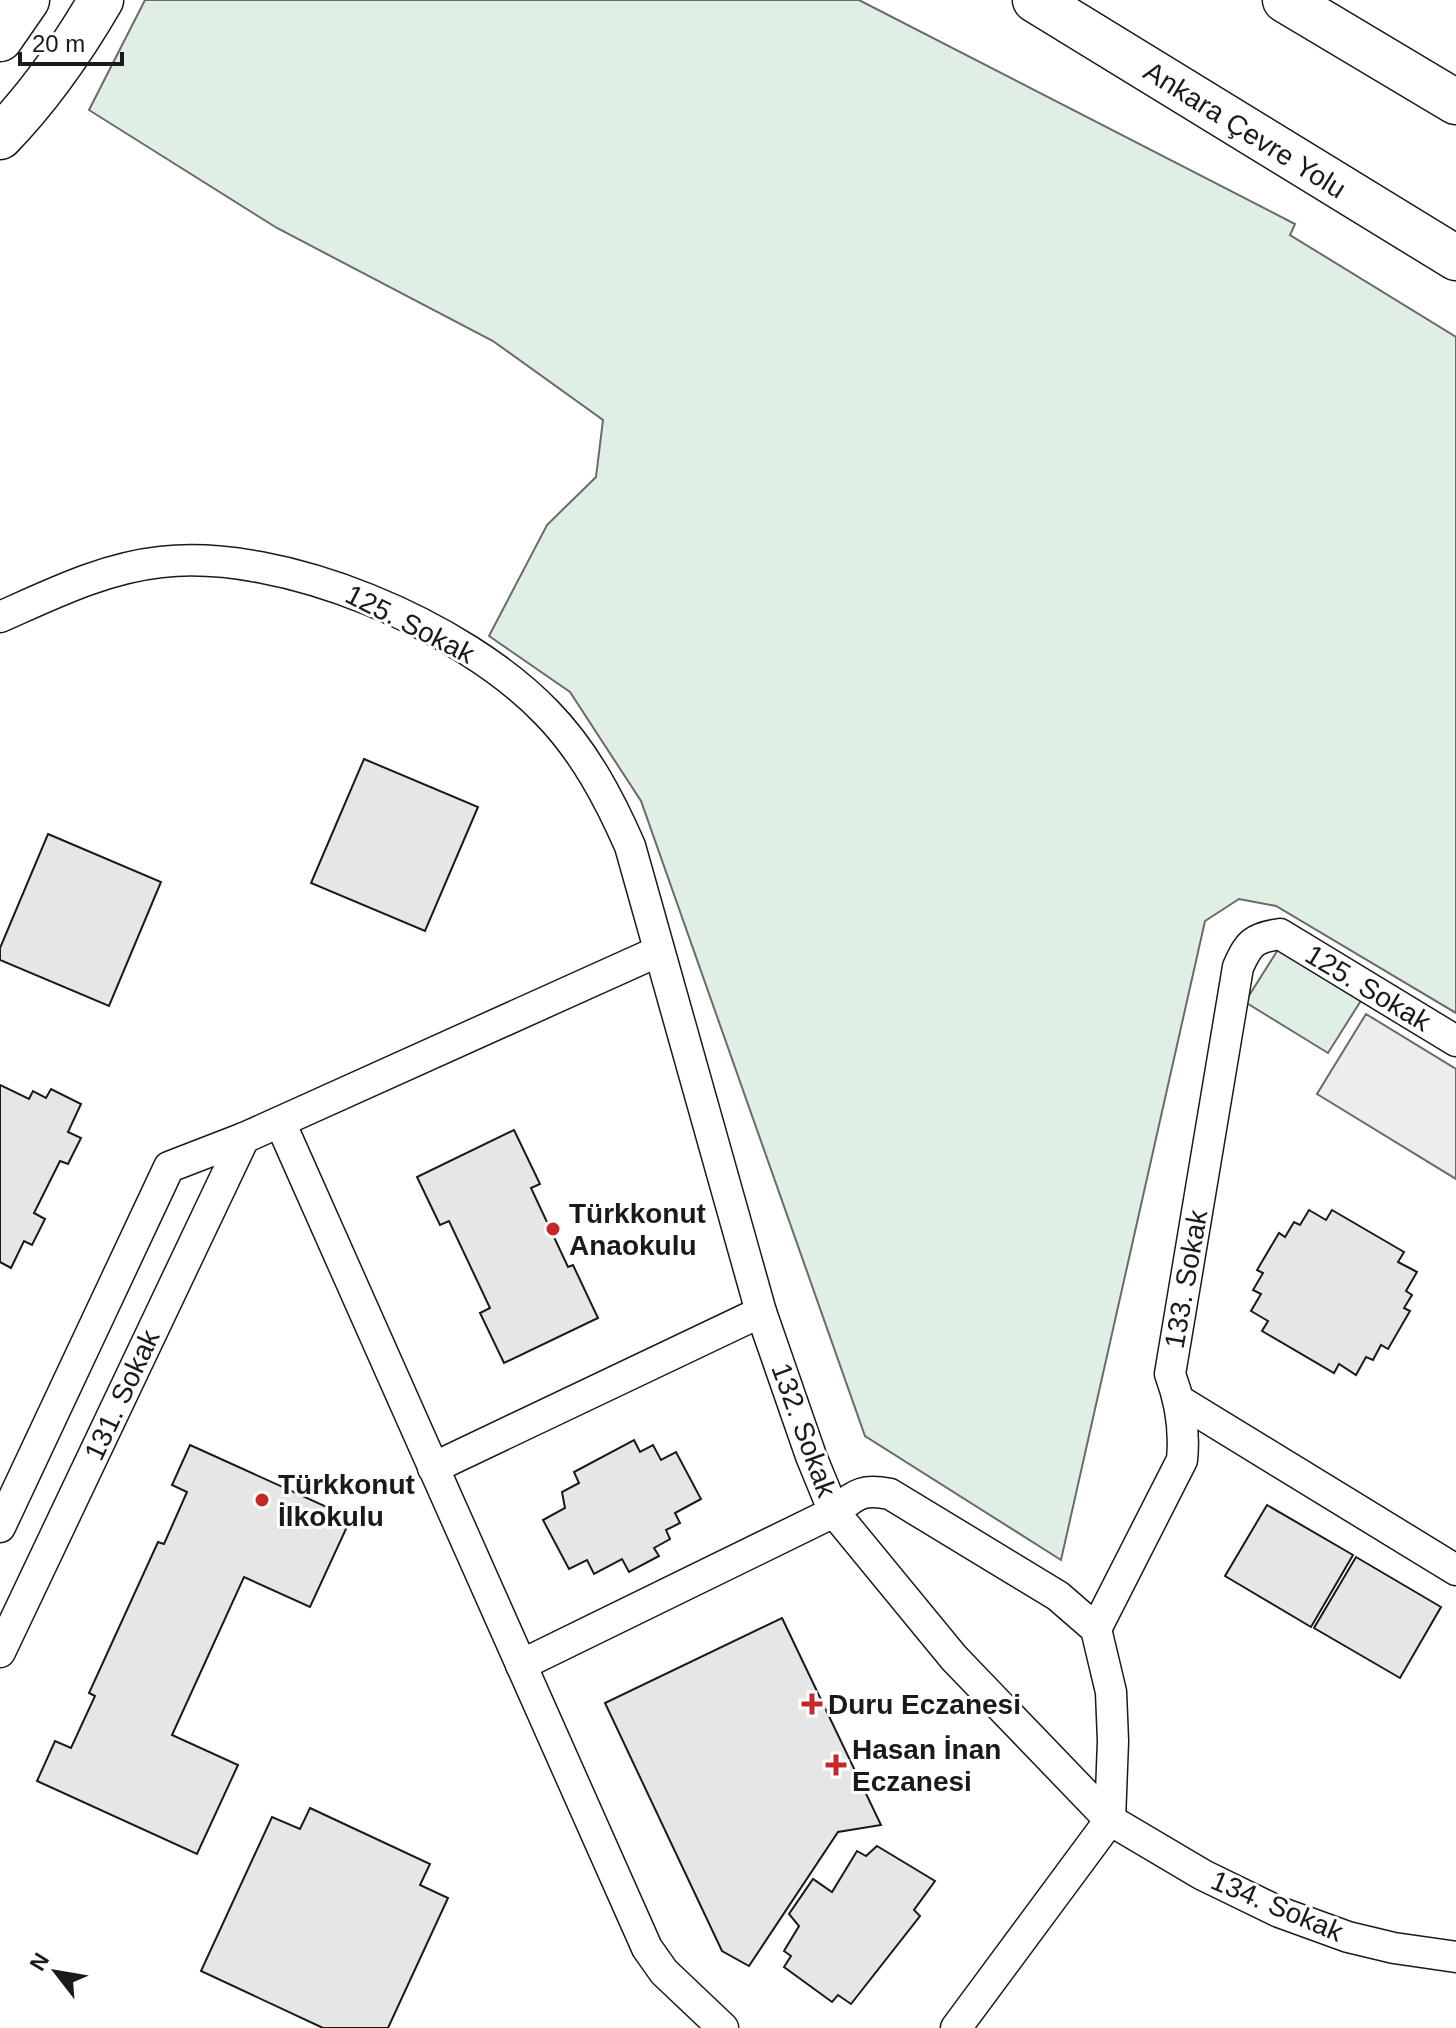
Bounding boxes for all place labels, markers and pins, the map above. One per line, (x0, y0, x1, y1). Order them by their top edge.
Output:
place label: Türkkonut Anaokulu (569, 1198, 706, 1261)
marker: Türkkonut Anaokulu (544, 1220, 562, 1238)
place label: Türkkonut İlkokulu (278, 1469, 415, 1532)
marker: Türkkonut İlkokulu (253, 1491, 271, 1509)
place label: Duru Eczanesi (828, 1689, 1021, 1720)
marker: Duru Eczanesi (803, 1695, 821, 1713)
place label: Hasan İnan Eczanesi (852, 1734, 1001, 1797)
marker: Hasan İnan Eczanesi (827, 1756, 845, 1774)

